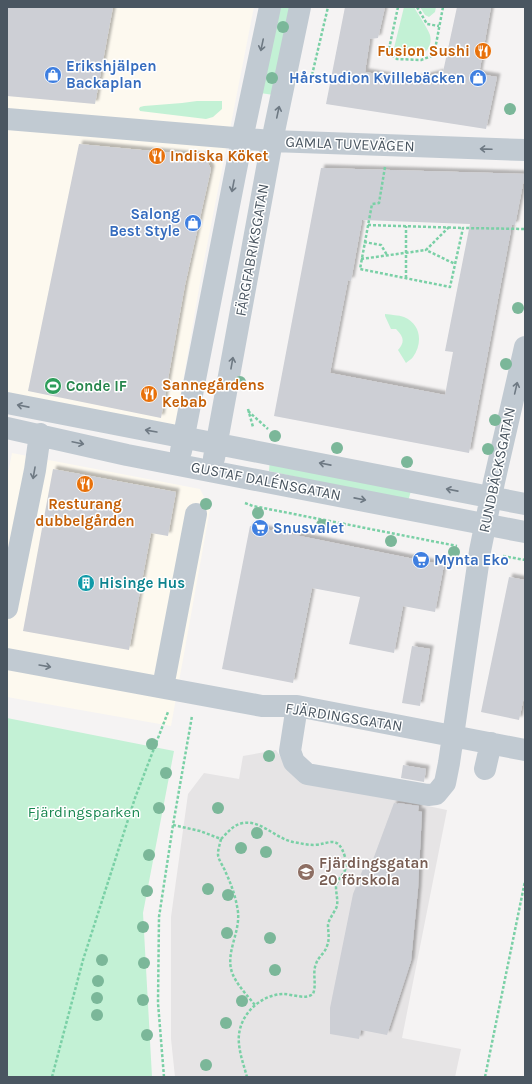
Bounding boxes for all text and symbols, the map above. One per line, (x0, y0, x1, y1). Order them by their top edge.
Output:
one-way arrow (257, 38, 265, 51)
restaurant icon: Fusion Sushi (473, 41, 493, 61)
place label: Fusion Sushi (377, 42, 470, 60)
place label: Erikshjälpen Backaplan (66, 57, 157, 92)
shop icon: Erikshjälpen Backaplan (43, 65, 63, 85)
shop icon: Hårstudion Kvillebäcken (468, 68, 488, 88)
place label: Hårstudion Kvillebäcken (289, 69, 465, 87)
one-way arrow (275, 106, 283, 119)
street label: GAMLA TUVEVÄGEN (285, 133, 415, 155)
one-way arrow (480, 145, 493, 152)
restaurant icon: Indiska Köket (147, 146, 167, 166)
place label: Indiska Köket (170, 147, 269, 165)
one-way arrow (228, 179, 236, 192)
street label: FÄRGFABRIKSGATAN (231, 182, 273, 318)
place label: Salong Best Style (109, 205, 180, 240)
shop icon: Salong Best Style (183, 213, 203, 233)
one-way arrow (228, 357, 236, 370)
sports icon: Conde IF (43, 376, 63, 396)
place label: Sannegårdens Kebab (162, 376, 265, 411)
place label: Conde IF (66, 377, 127, 395)
one-way arrow (512, 381, 520, 394)
restaurant icon: Sannegårdens Kebab (139, 384, 159, 404)
one-way arrow (17, 402, 30, 410)
street label: RUNDBÄCKSGATAN (475, 406, 519, 534)
one-way arrow (145, 427, 158, 435)
one-way arrow (71, 439, 84, 447)
street label: GUSTAF DALÉNSGATAN (190, 458, 342, 504)
one-way arrow (319, 460, 332, 468)
one-way arrow (30, 466, 38, 479)
restaurant icon: Resturang dubbelgården (75, 474, 95, 494)
one-way arrow (446, 485, 459, 493)
place label: Resturang dubbelgården (35, 495, 135, 530)
one-way arrow (353, 496, 366, 504)
supermarket icon: Snusvalet (250, 518, 270, 538)
place label: Snusvalet (273, 519, 344, 537)
supermarket icon: Mynta Eko (411, 550, 431, 570)
place label: Mynta Eko (434, 551, 509, 569)
building icon: Hisinge Hus (76, 573, 96, 593)
place label: Hisinge Hus (99, 574, 185, 592)
one-way arrow (38, 662, 51, 670)
street label: FJÄRDINGSGATAN (284, 699, 404, 735)
park label: Fjärdingsparken (28, 803, 140, 821)
place label: Fjärdingsgatan 20 förskola (319, 854, 429, 889)
school or university icon: Fjärdingsgatan 20 förskola (296, 862, 316, 882)

